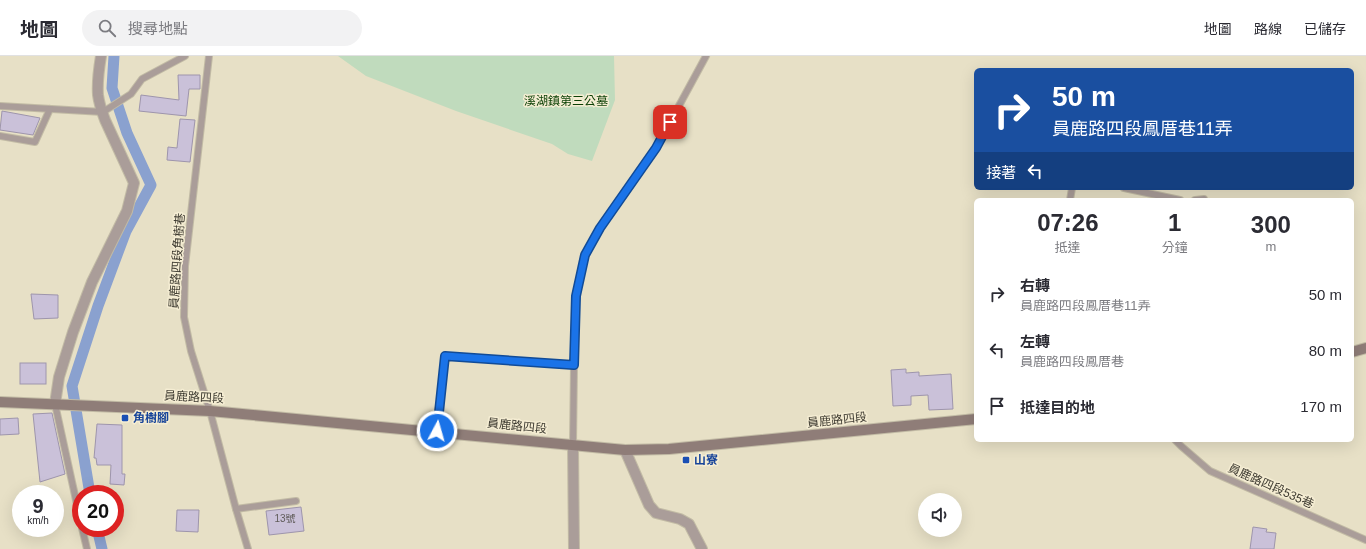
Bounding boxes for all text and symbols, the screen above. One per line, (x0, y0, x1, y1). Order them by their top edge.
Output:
search box (82, 10, 362, 46)
icon: search (96, 17, 118, 39)
text: 地圖 (20, 19, 58, 40)
text: 搜尋地點 (128, 20, 188, 37)
text: 地圖 (1204, 21, 1232, 37)
text: 路線 (1254, 21, 1282, 37)
text: 已儲存 (1304, 21, 1346, 37)
text: 50 m (1052, 81, 1116, 112)
icon: right (986, 84, 1038, 136)
park label: 溪湖鎮第三公墓 (524, 94, 608, 108)
pin (653, 105, 687, 139)
icon: arrive (659, 111, 681, 133)
text: 員鹿路四段鳳厝巷11弄 (1052, 119, 1233, 139)
icon: left (1024, 160, 1046, 182)
text: 接著 (986, 164, 1016, 181)
text: 07:26 (1037, 209, 1099, 236)
text: 1 (1168, 209, 1181, 236)
text: 300 (1251, 211, 1291, 238)
street label: 員鹿路四段角樹巷 (167, 213, 187, 309)
text: m (1265, 239, 1276, 254)
text: 抵達 (1055, 240, 1081, 255)
text: 分鐘 (1162, 240, 1188, 255)
text: 右轉 (1020, 277, 1050, 294)
icon: right (986, 283, 1008, 305)
text: 50 m (1309, 286, 1342, 303)
text: 員鹿路四段鳳厝巷11弄 (1020, 298, 1151, 313)
text: 左轉 (1020, 333, 1050, 350)
icon: left (986, 339, 1008, 361)
text: 80 m (1309, 342, 1342, 359)
text: 員鹿路四段鳳厝巷 (1020, 354, 1124, 369)
street label: 員鹿路四段 (164, 388, 224, 406)
icon: arrive (986, 395, 1008, 417)
text: 170 m (1300, 398, 1342, 415)
text: 抵達目的地 (1020, 399, 1095, 416)
position arrow (416, 410, 458, 452)
street label: 員鹿路四段 (806, 410, 868, 430)
place label: 角樹腳 (133, 411, 169, 425)
marker: 角樹腳 (120, 413, 130, 423)
street label: 員鹿路四段 (486, 416, 548, 436)
place label: 山寮 (694, 453, 718, 467)
marker: 山寮 (681, 455, 691, 465)
street label: 員鹿路四段535巷 (1226, 461, 1316, 511)
speed limit sign: 20 (72, 485, 124, 537)
map controls (918, 493, 962, 537)
button: sound (918, 493, 962, 537)
text: 9 (32, 495, 44, 517)
house number: 13號 (274, 513, 296, 524)
text: km/h (27, 515, 49, 526)

